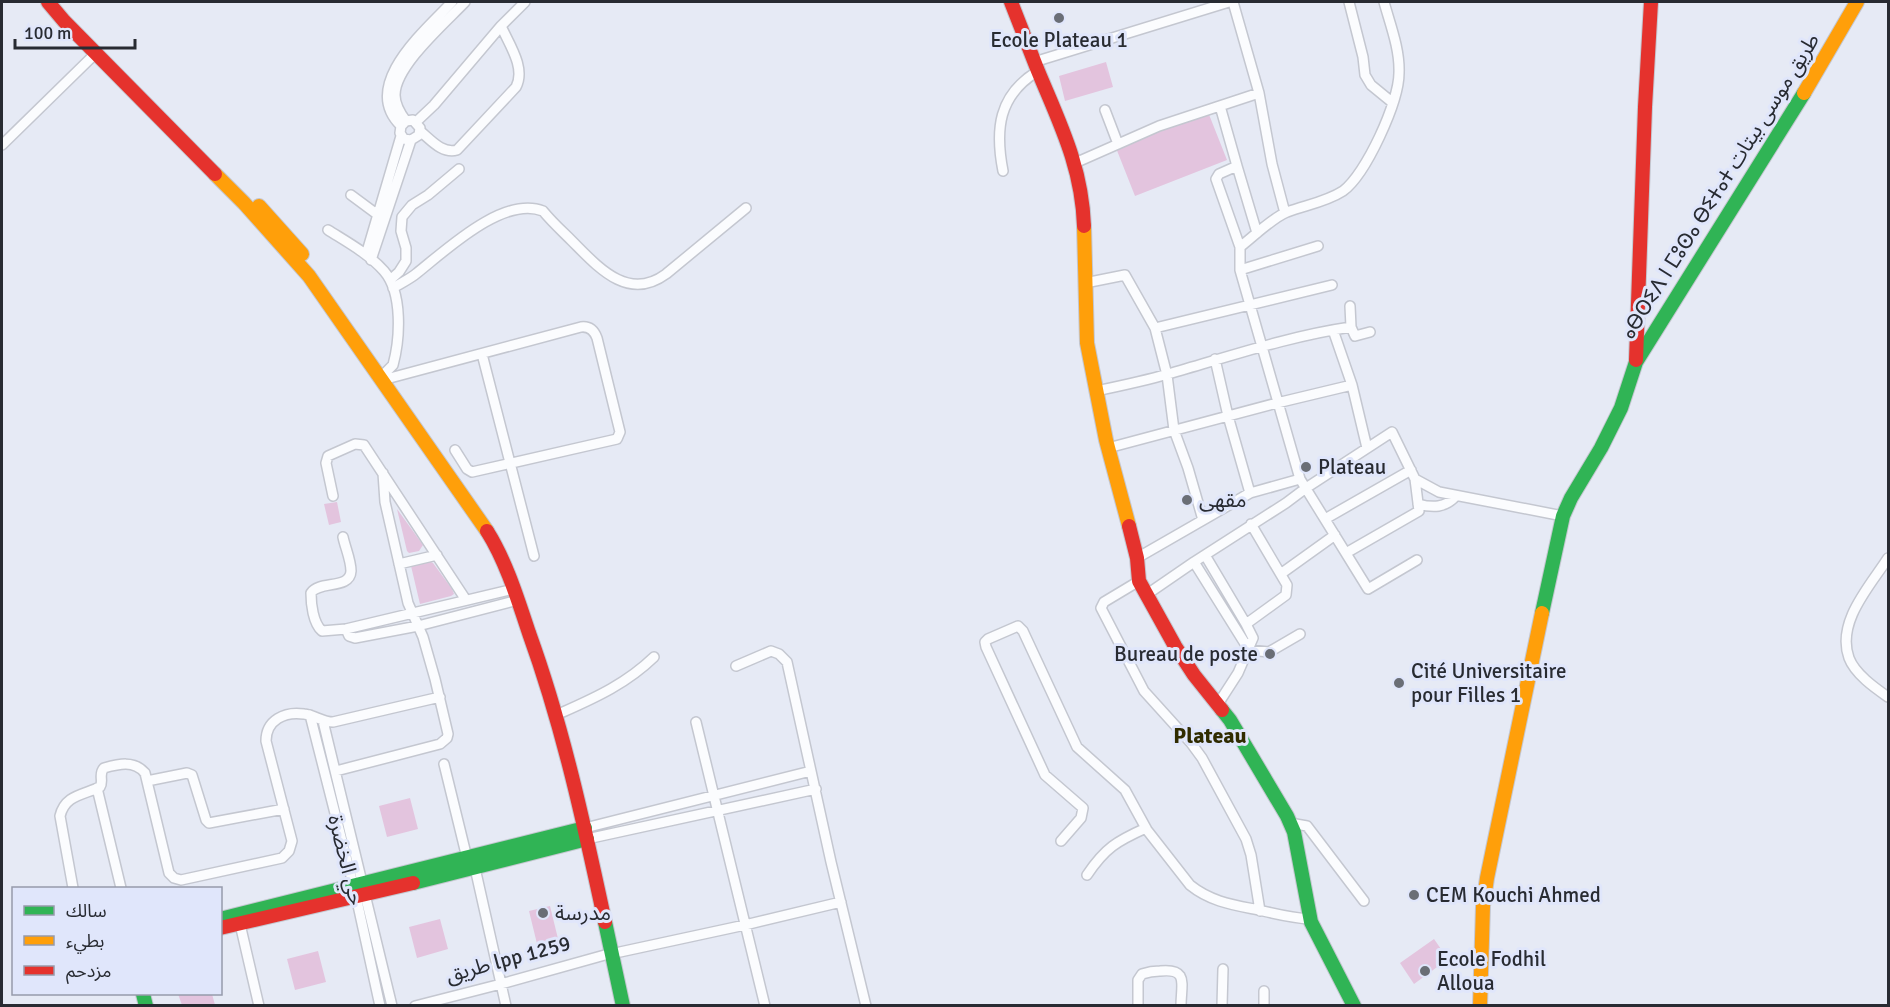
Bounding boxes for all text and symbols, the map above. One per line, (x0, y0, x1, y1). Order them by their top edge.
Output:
marker: Ecole Plateau 1 (1052, 11, 1066, 25)
scale bar (15, 12, 135, 50)
text: 100 m (24, 22, 71, 44)
place label: Ecole Plateau 1 (990, 27, 1128, 53)
street label: ⴰⴱⵔⵉⴷ ⵏ ⵎⵓⵙⴰ ⴱⵉⵜⴰⵜ طريق موسى بيتات (1615, 28, 1825, 344)
place label: Plateau (1318, 454, 1386, 480)
marker: Plateau (1299, 460, 1313, 474)
place label: مقهى (1199, 487, 1247, 513)
marker: مقهى (1180, 493, 1194, 507)
place label: Bureau de poste (1114, 641, 1258, 667)
marker: Bureau de poste (1263, 647, 1277, 661)
place label: Cité Universitaire pour Filles 1 (1411, 658, 1566, 708)
marker: Cité Universitaire pour Filles 1 (1392, 676, 1406, 690)
district label: Plateau (1173, 722, 1247, 749)
street label: حي الخضرة (319, 812, 370, 909)
place label: CEM Kouchi Ahmed (1426, 882, 1601, 908)
legend (12, 887, 222, 995)
marker: CEM Kouchi Ahmed (1407, 888, 1421, 902)
text: سالك (66, 900, 107, 922)
place label: مدرسة (555, 900, 611, 926)
marker: مدرسة (536, 906, 550, 920)
text: بطيء (66, 930, 104, 954)
street label: طريق lpp 1259 (443, 930, 573, 988)
place label: Ecole Fodhil Alloua (1437, 946, 1546, 996)
text: مزدحم (66, 960, 111, 984)
marker: Ecole Fodhil Alloua (1418, 964, 1432, 978)

